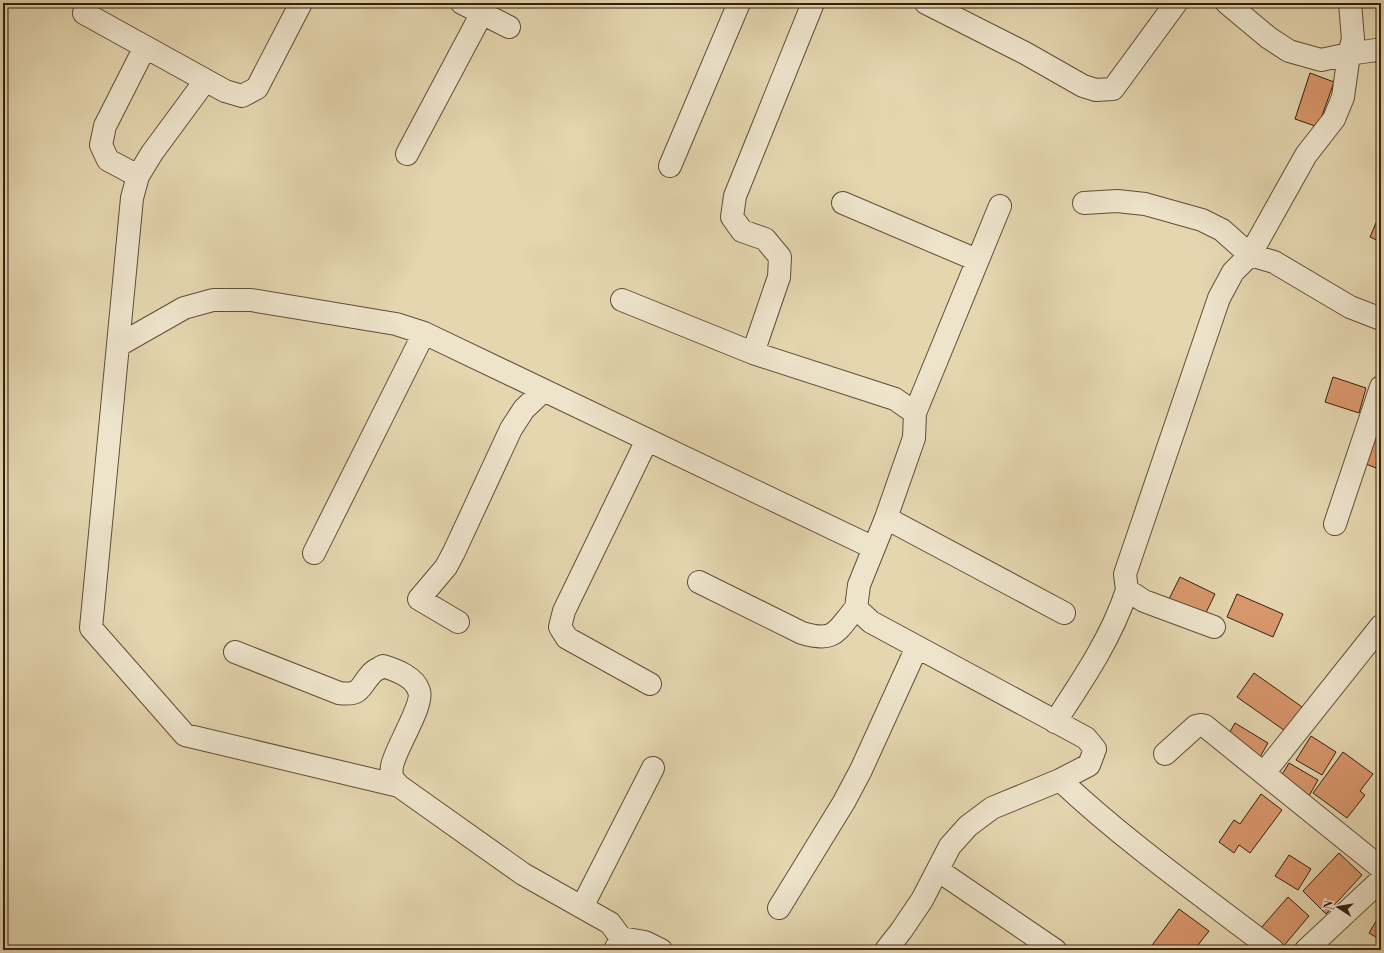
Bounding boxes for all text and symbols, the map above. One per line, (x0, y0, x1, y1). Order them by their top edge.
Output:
north arrow (1318, 887, 1358, 927)
text: N (1321, 899, 1337, 911)

